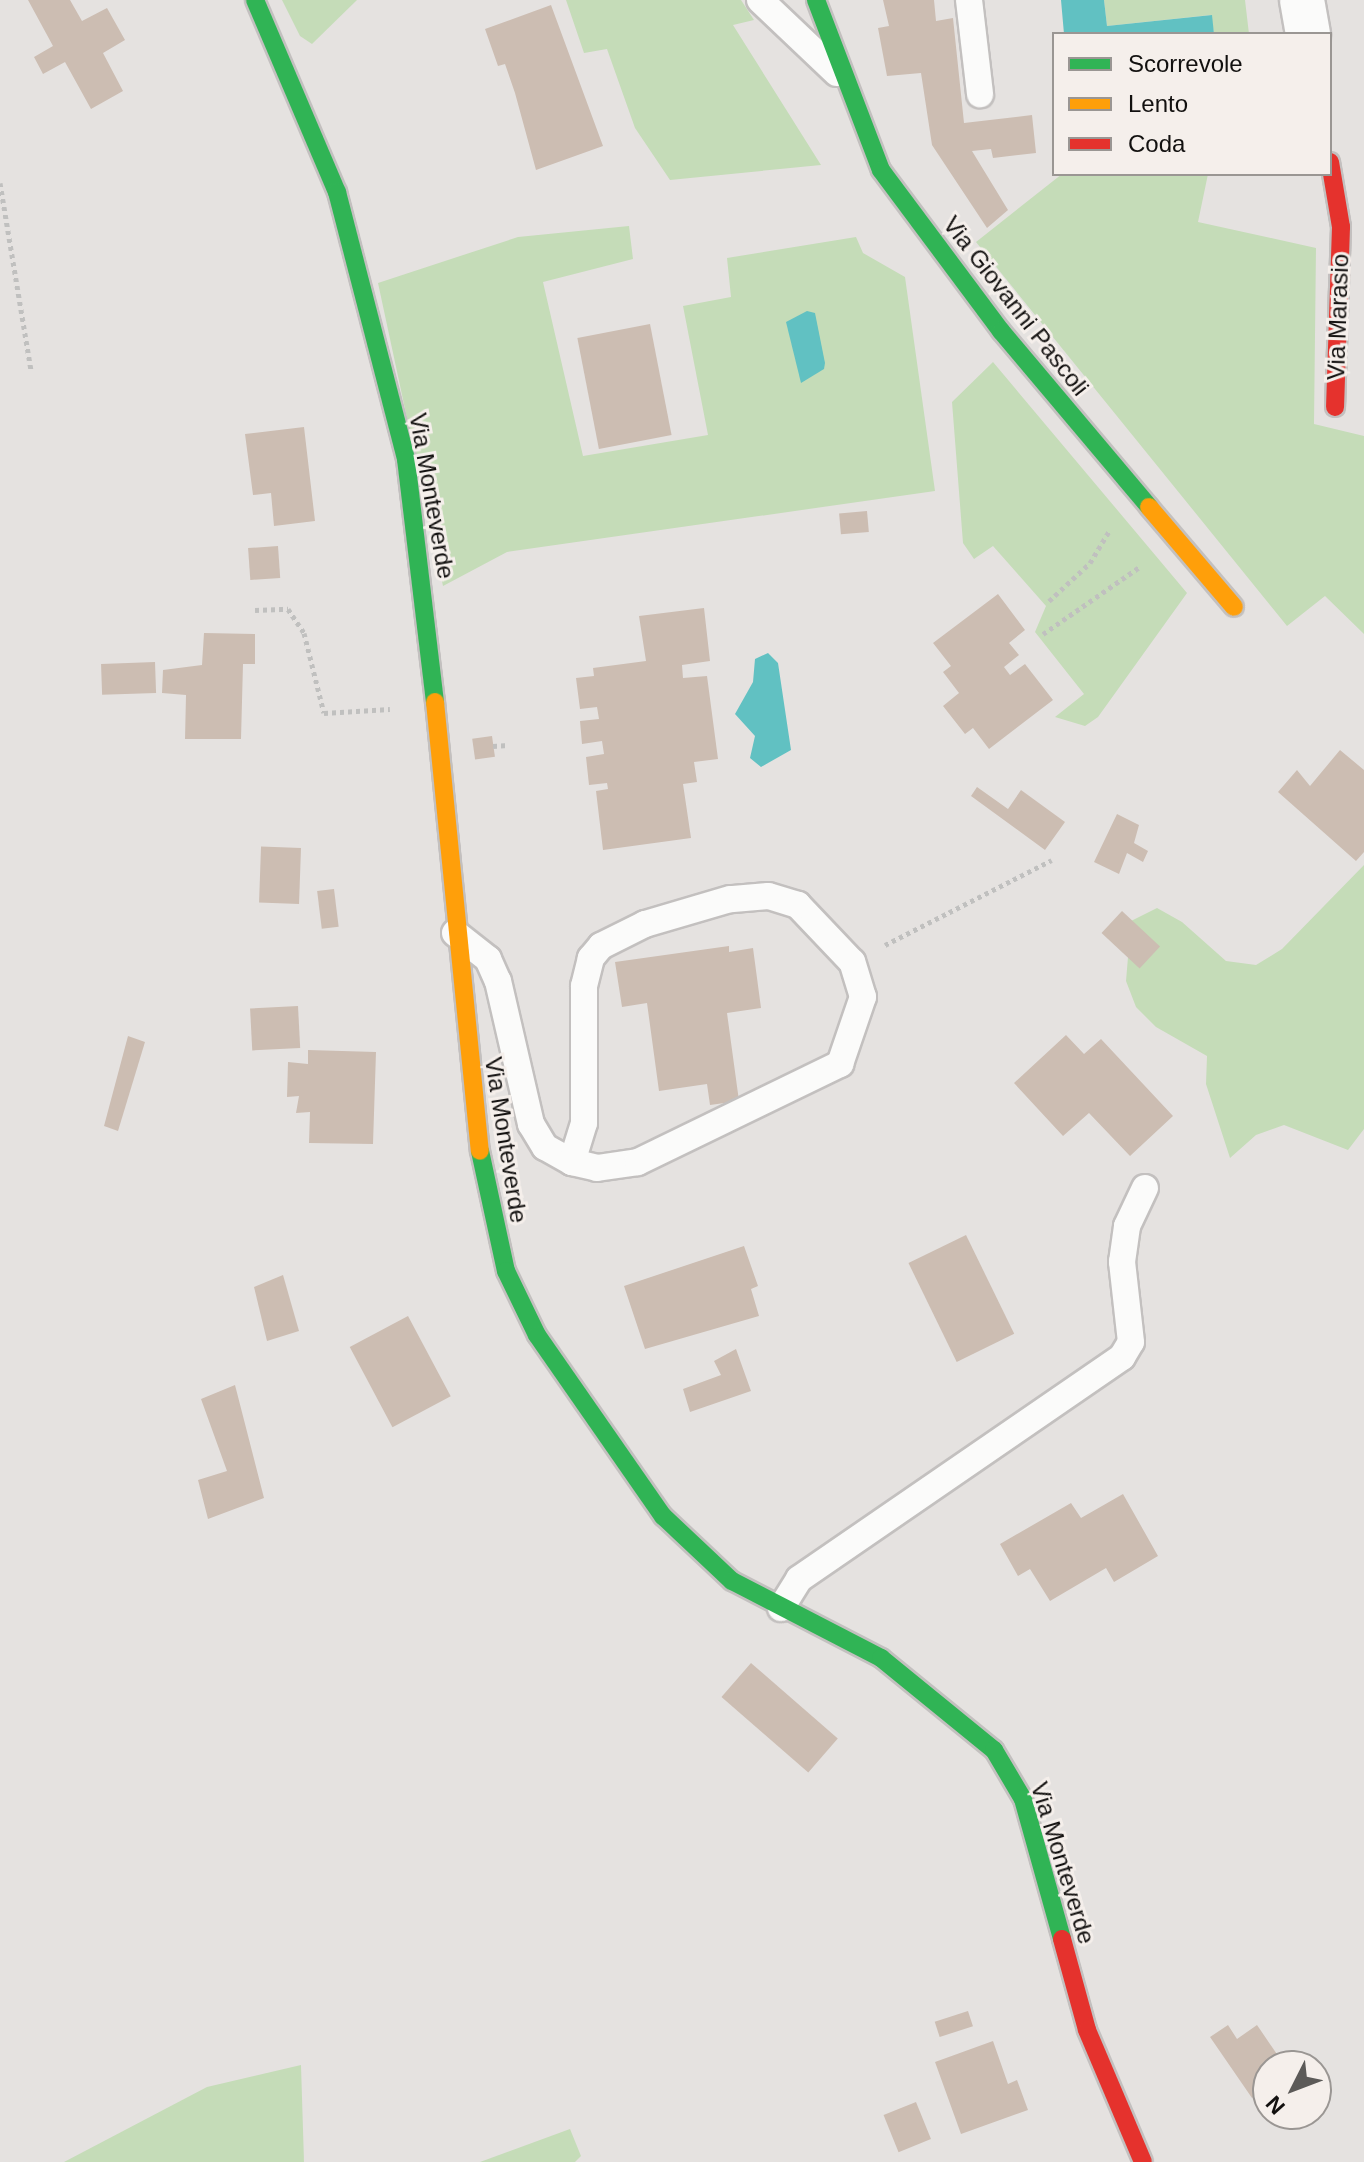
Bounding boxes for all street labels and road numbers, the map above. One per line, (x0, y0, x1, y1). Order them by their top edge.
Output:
street label: Via Giovanni Pascoli (937, 211, 1095, 401)
street label: Via Marasio (1321, 253, 1355, 381)
street label: Via Monteverde (403, 411, 461, 581)
street label: Via Monteverde (479, 1055, 533, 1225)
street label: Via Monteverde (1025, 1779, 1101, 1947)

